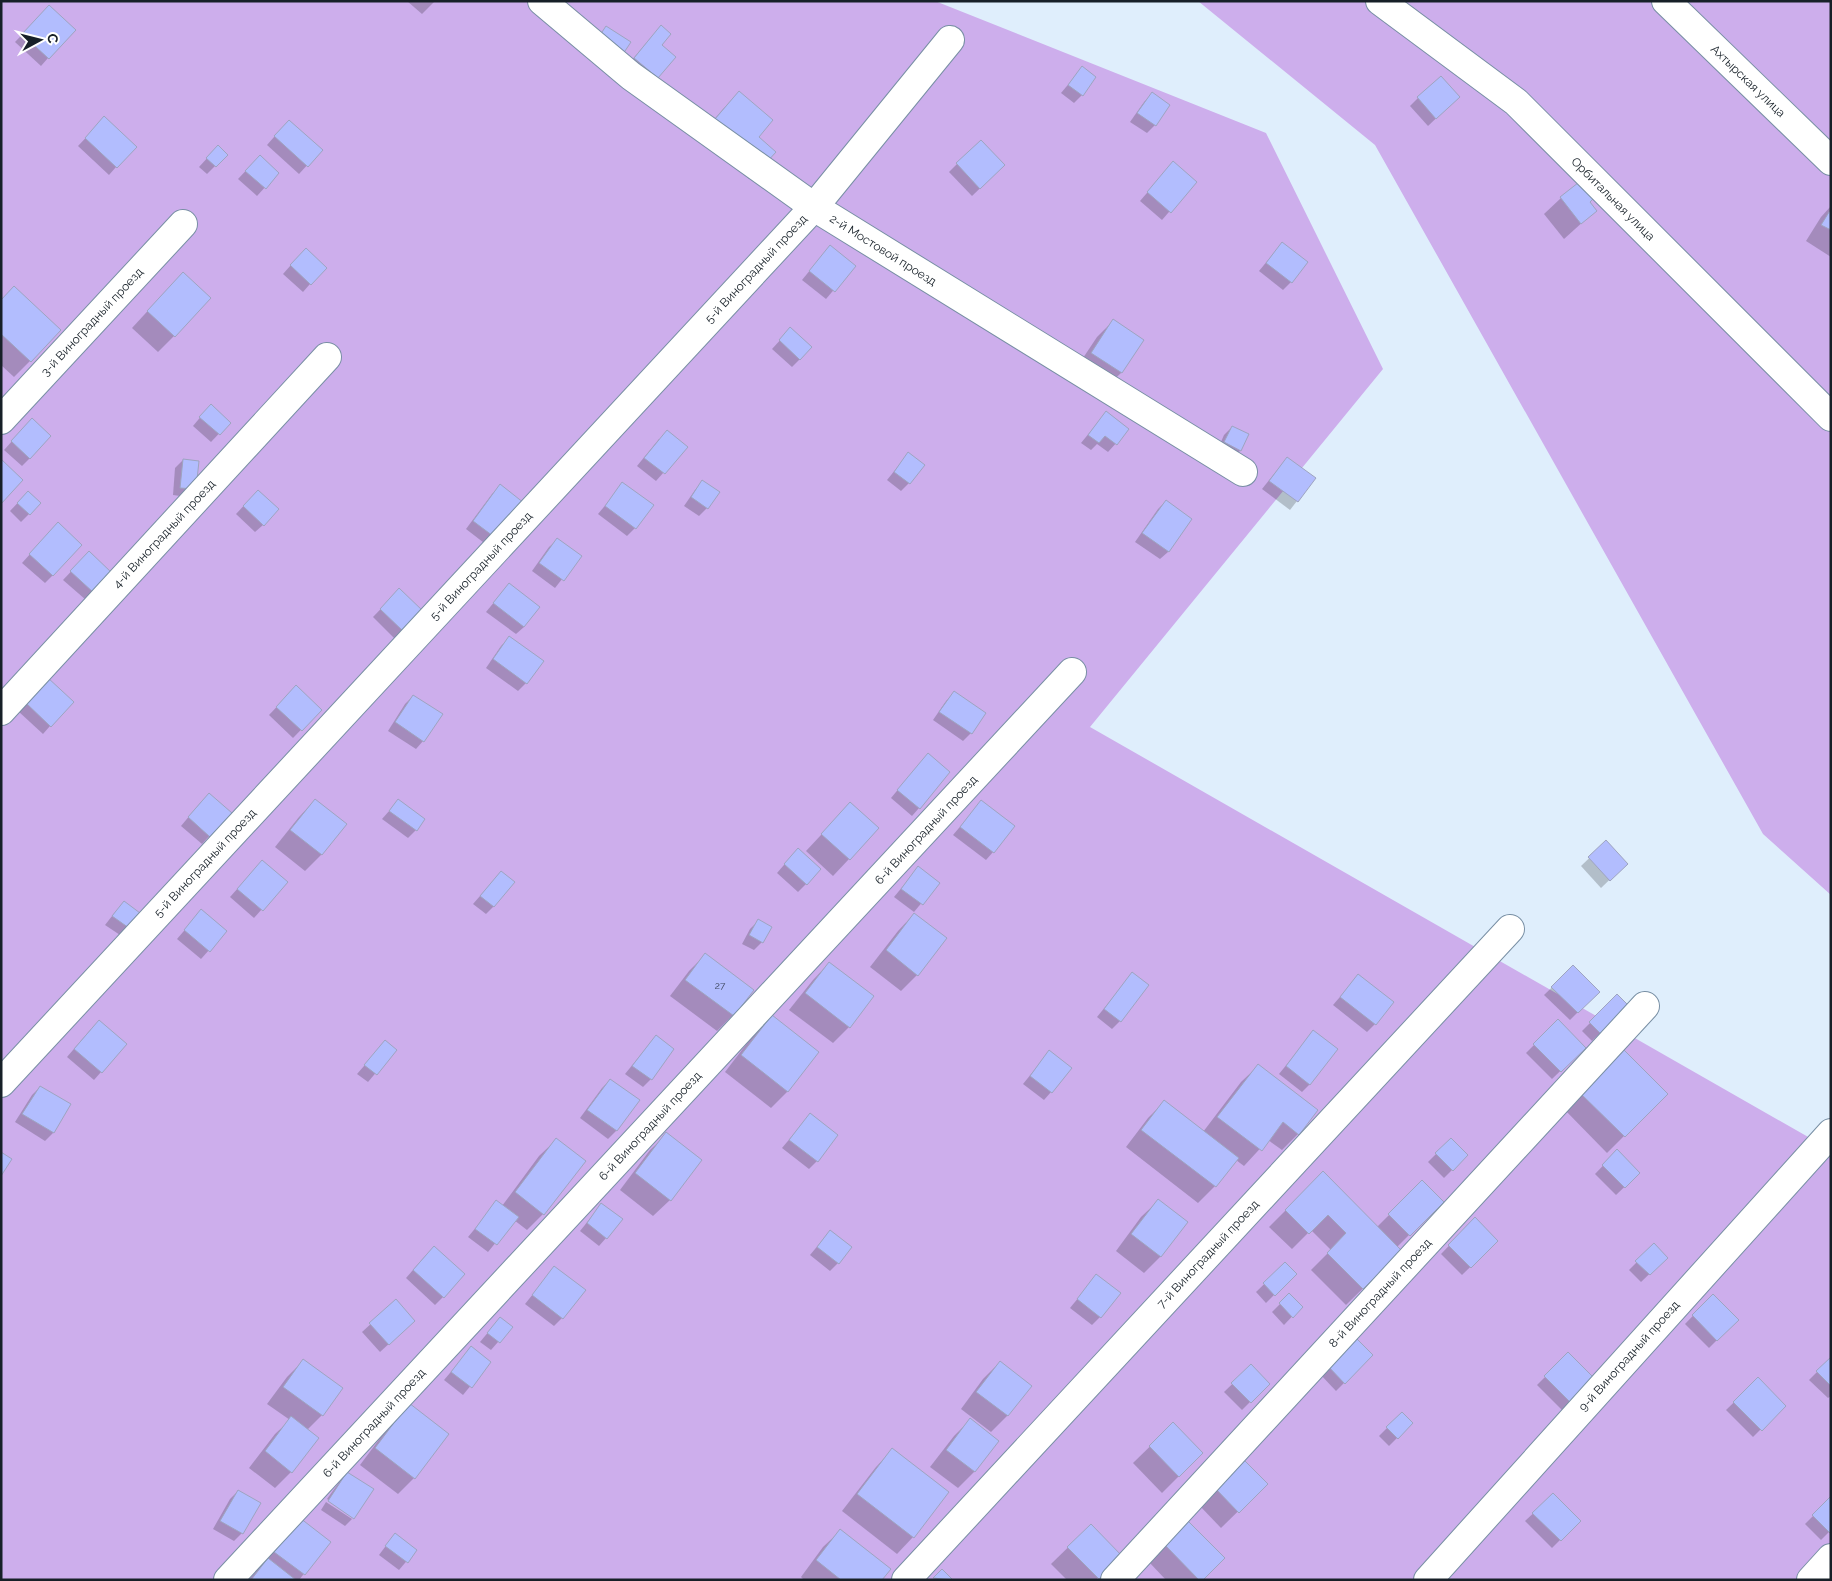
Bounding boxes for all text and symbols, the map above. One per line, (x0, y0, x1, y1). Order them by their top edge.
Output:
north arrow (15, 15, 65, 65)
text: С (44, 33, 61, 45)
street label: Ахтырская улица (1708, 42, 1788, 120)
street label: Орбитальная улица (1568, 154, 1658, 244)
street label: 2-й Мостовой проезд (827, 211, 939, 289)
street label: 5-й Виноградный проезд (702, 212, 810, 326)
street label: 3-й Виноградный проезд (38, 265, 146, 379)
street label: 4-й Виноградный проезд (110, 477, 218, 591)
street label: 5-й Виноградный проезд (427, 509, 535, 623)
street label: 6-й Виноградный проезд (872, 773, 980, 887)
street label: 5-й Виноградный проезд (151, 806, 259, 920)
house number: 27 (715, 980, 726, 991)
street label: 6-й Виноградный проезд (596, 1069, 704, 1183)
street label: 7-й Виноградный проезд (1154, 1197, 1262, 1311)
street label: 8-й Виноградный проезд (1326, 1236, 1434, 1350)
street label: 9-й Виноградный проезд (1576, 1298, 1682, 1414)
street label: 6-й Виноградный проезд (320, 1366, 428, 1480)

